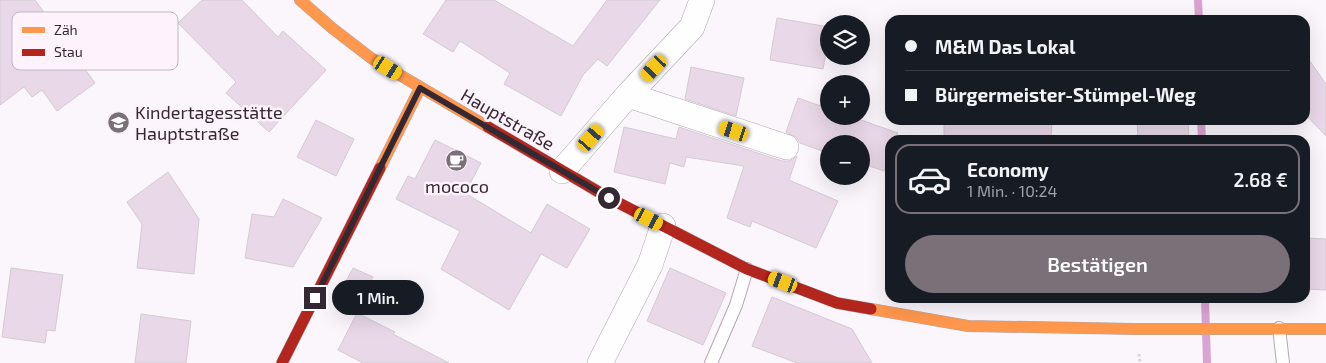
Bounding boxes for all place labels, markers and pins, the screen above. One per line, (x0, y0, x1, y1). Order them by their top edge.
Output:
place label: Kindertagesstätte Hauptstraße (135, 101, 283, 144)
school or university icon: Kindertagesstätte Hauptstraße (107, 110, 131, 134)
cafe icon: mococo (445, 149, 469, 173)
place label: mococo (425, 175, 489, 197)

